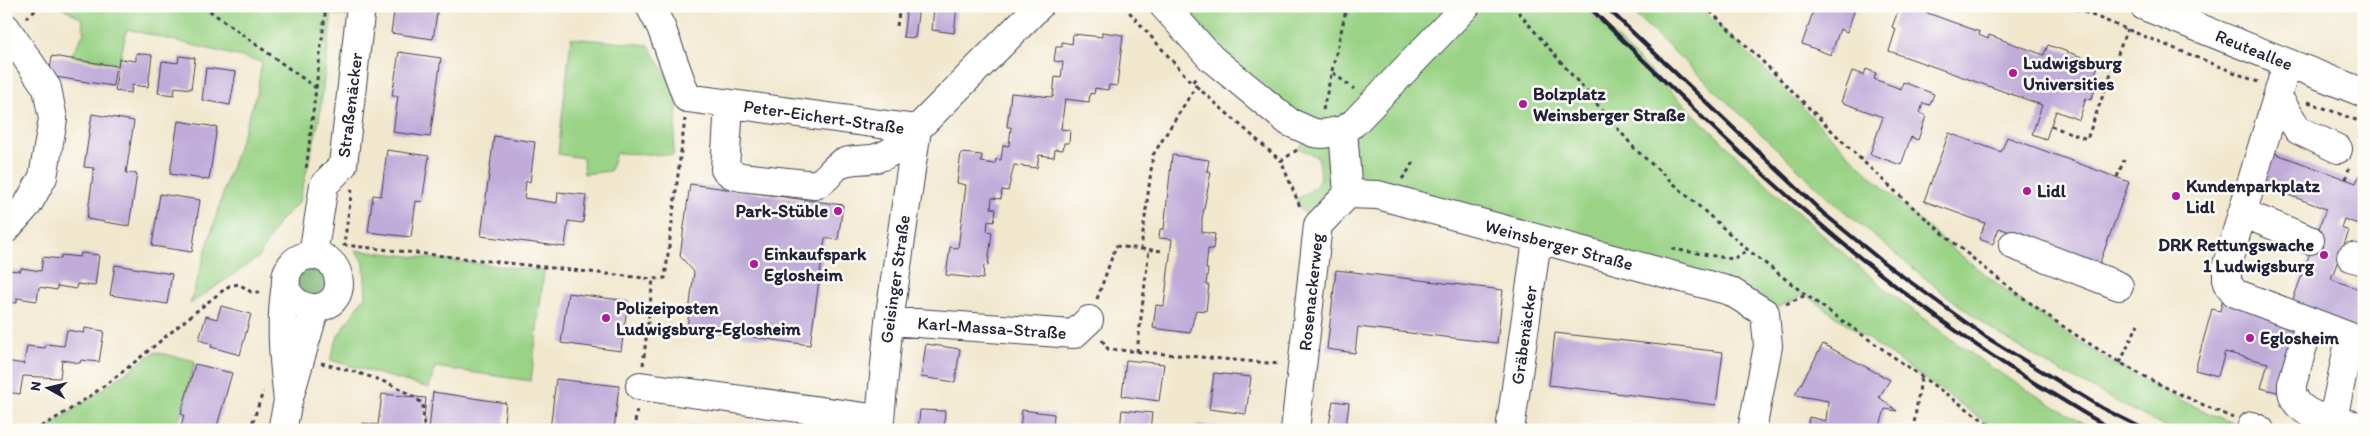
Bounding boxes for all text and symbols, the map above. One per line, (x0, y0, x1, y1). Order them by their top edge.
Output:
street label: Reuteallee (2212, 25, 2296, 75)
street label: Straßenäcker (333, 50, 367, 159)
place label: Ludwigsburg Universities (2023, 52, 2122, 95)
marker: Ludwigsburg Universities (2007, 67, 2019, 79)
place label: Bolzplatz Weinsberger Straße (1533, 83, 1686, 126)
street label: Peter-Eichert-Straße (742, 95, 906, 139)
marker: Bolzplatz Weinsberger Straße (1517, 98, 1529, 110)
place label: Kundenparkplatz Lidl (2186, 175, 2320, 218)
place label: Lidl (2037, 180, 2067, 202)
marker: Lidl (2021, 185, 2033, 197)
marker: Kundenparkplatz Lidl (2170, 190, 2182, 202)
place label: Park-Stüble (735, 200, 828, 222)
marker: Park-Stüble (832, 205, 844, 217)
street label: Geisinger Straße (875, 213, 915, 345)
street label: Weinsberger Straße (1482, 215, 1636, 275)
street label: Rosenackerweg (1294, 231, 1328, 352)
place label: DRK Rettungswache 1 Ludwigsburg (2158, 234, 2315, 277)
place label: Einkaufspark Eglosheim (764, 243, 867, 286)
marker: DRK Rettungswache 1 Ludwigsburg (2318, 249, 2330, 261)
marker: Einkaufspark Eglosheim (748, 258, 760, 270)
street label: Gräbenäcker (1506, 283, 1542, 386)
place label: Polizeiposten Ludwigsburg-Eglosheim (616, 297, 802, 340)
marker: Polizeiposten Ludwigsburg-Eglosheim (600, 312, 612, 324)
street label: Karl-Massa-Straße (917, 312, 1067, 344)
place label: Eglosheim (2260, 327, 2339, 349)
marker: Eglosheim (2244, 332, 2256, 344)
north arrow (22, 364, 72, 414)
text: N (27, 380, 45, 392)

